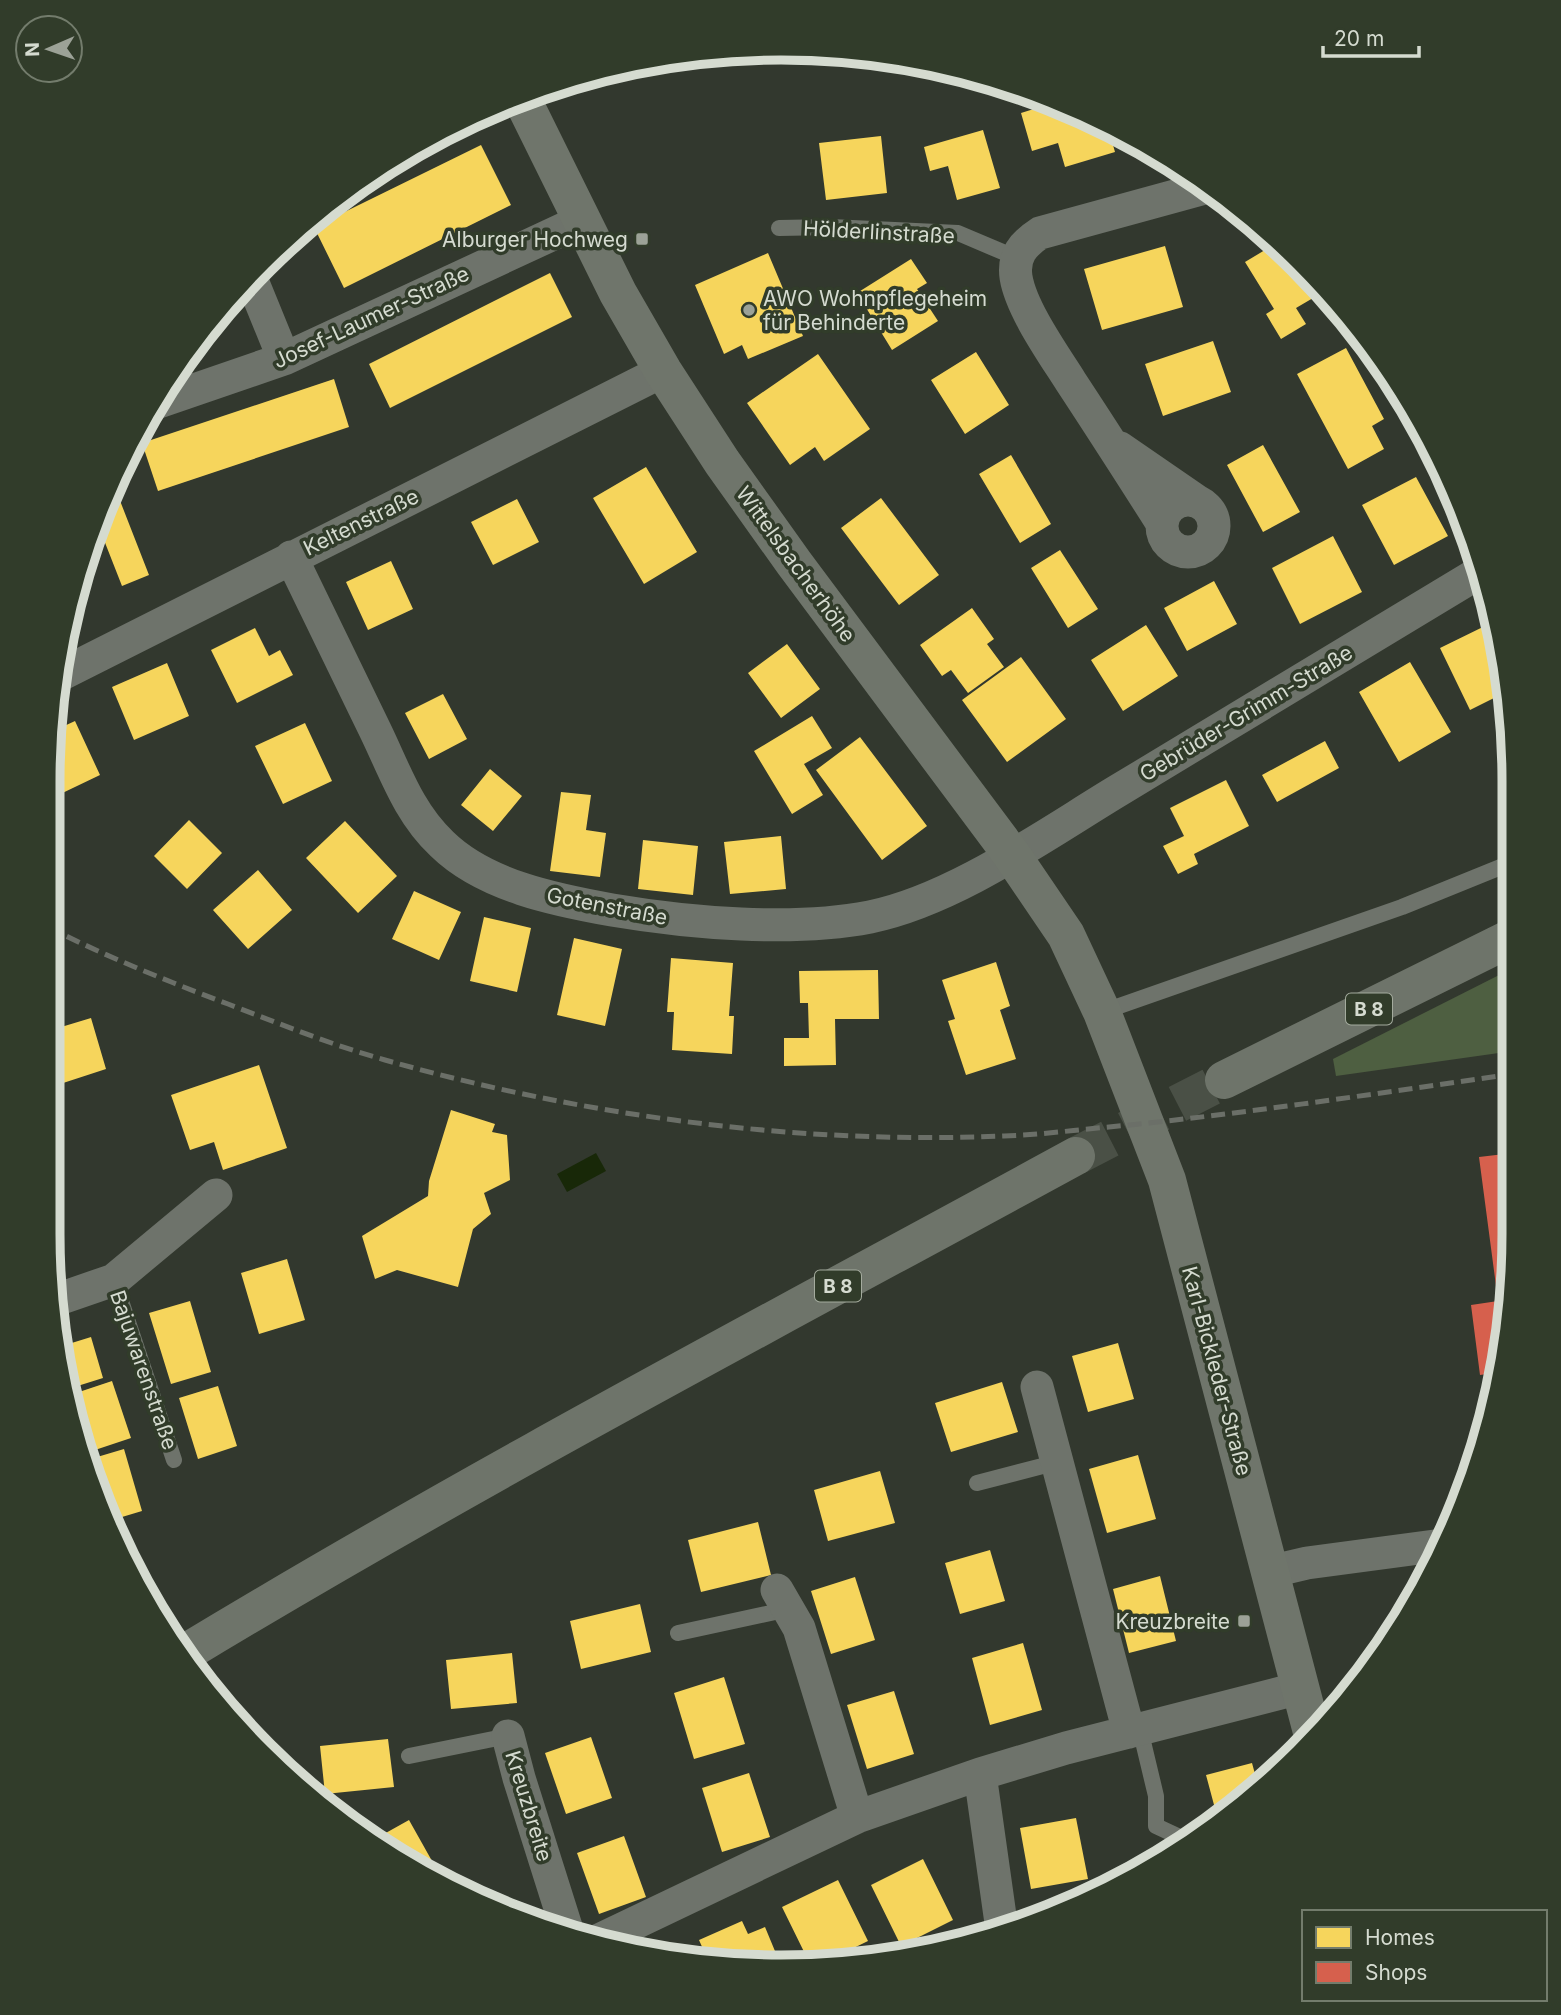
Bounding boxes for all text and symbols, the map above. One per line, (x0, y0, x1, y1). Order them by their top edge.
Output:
north arrow (14, 14, 84, 84)
scale bar (1323, 14, 1419, 58)
text: 20 m (1334, 26, 1384, 51)
text: N (21, 42, 44, 57)
street label: Hölderlinstraße (802, 216, 956, 248)
place label: Alburger Hochweg (442, 227, 628, 252)
marker: Alburger Hochweg (634, 231, 650, 247)
street label: Josef-Laumer-Straße (269, 261, 473, 373)
place label: AWO Wohnpflegeheim für Behinderte (763, 286, 987, 335)
marker: AWO Wohnpflegeheim für Behinderte (741, 302, 757, 318)
street label: Wittelsbacherhöhe (731, 481, 861, 647)
street label: Keltenstraße (299, 483, 423, 561)
street label: Gebrüder-Grimm-Straße (1135, 640, 1357, 786)
street label: Gotenstraße (545, 882, 669, 930)
road number: B 8 (1346, 993, 1392, 1024)
street label: Karl-Bickleder-Straße (1177, 1264, 1257, 1478)
road number: B 8 (815, 1270, 861, 1302)
street label: Bajuwarenstraße (105, 1287, 183, 1453)
place label: Kreuzbreite (1115, 1609, 1230, 1634)
marker: Kreuzbreite (1236, 1613, 1252, 1629)
street label: Kreuzbreite (500, 1748, 558, 1864)
legend (1302, 1910, 1547, 2001)
text: Homes (1365, 1925, 1435, 1950)
text: Shops (1365, 1960, 1427, 1985)

